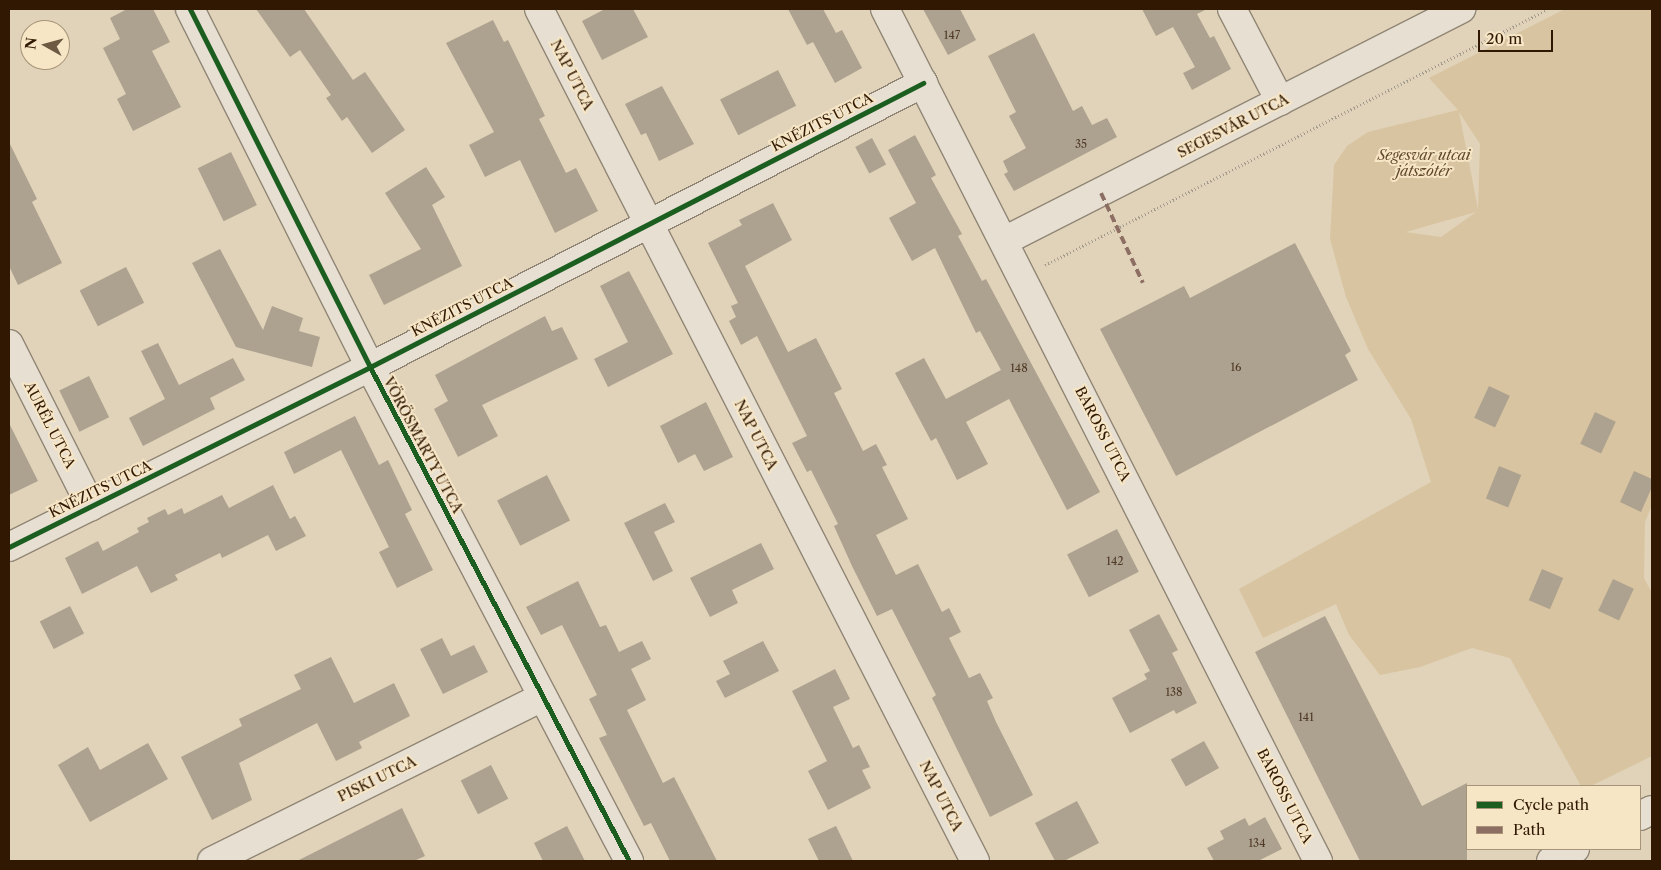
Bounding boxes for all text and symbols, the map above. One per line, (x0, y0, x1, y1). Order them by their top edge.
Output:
north arrow (20, 20, 70, 70)
scale bar (1481, 20, 1556, 52)
house number: 147 (944, 28, 960, 42)
text: 20 m (1486, 29, 1522, 48)
text: N (21, 36, 41, 50)
street label: NAP UTCA (547, 37, 597, 113)
street label: KNÉZITS UTCA (768, 89, 876, 155)
street label: SEGESVÁR UTCA (1174, 91, 1292, 161)
house number: 35 (1075, 137, 1087, 151)
park label: Segesvár utcai játszótér (1378, 147, 1470, 180)
street label: KNÉZITS UTCA (408, 274, 516, 340)
house number: 16 (1230, 360, 1242, 374)
house number: 148 (1010, 361, 1028, 375)
street label: VÖRÖSMARTY UTCA (380, 374, 466, 516)
street label: AURÉL UTCA (21, 378, 79, 472)
street label: BAROSS UTCA (1072, 384, 1134, 484)
street label: NAP UTCA (731, 397, 781, 473)
street label: KNÉZITS UTCA (46, 457, 154, 521)
house number: 142 (1106, 554, 1124, 568)
house number: 138 (1165, 685, 1183, 699)
house number: 141 (1298, 710, 1314, 724)
street label: BAROSS UTCA (1254, 746, 1316, 846)
street label: PISKI UTCA (335, 753, 419, 805)
street label: NAP UTCA (916, 758, 966, 834)
legend (1466, 785, 1641, 850)
text: Cycle path (1513, 795, 1589, 814)
text: Path (1513, 820, 1545, 839)
house number: 134 (1248, 836, 1266, 850)

